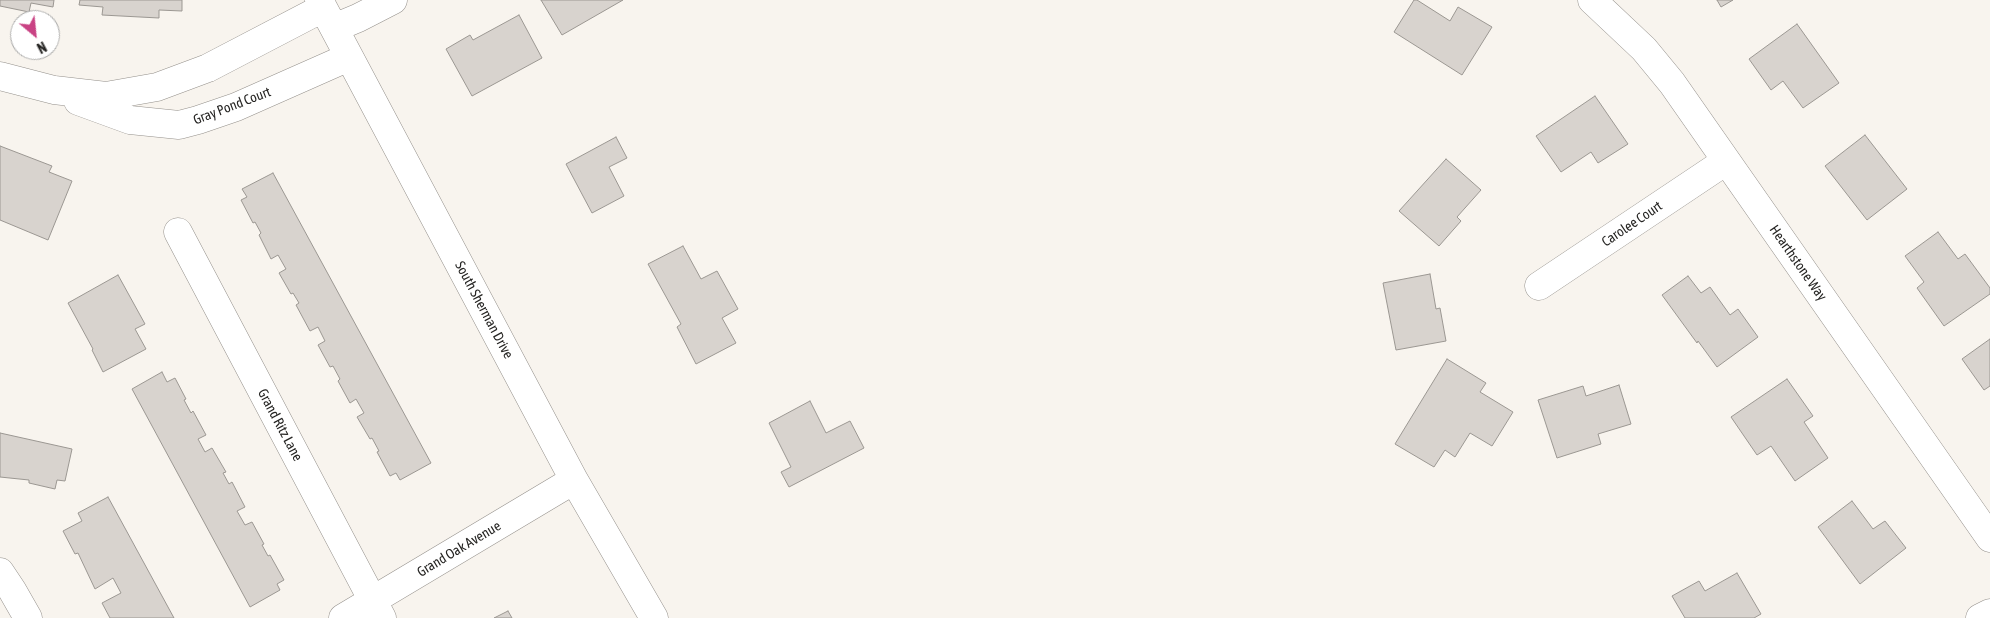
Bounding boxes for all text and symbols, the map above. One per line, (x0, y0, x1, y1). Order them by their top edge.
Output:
north arrow (10, 10, 60, 60)
text: N (34, 38, 49, 56)
street label: Gray Pond Court (191, 84, 273, 128)
street label: Carolee Court (1599, 198, 1665, 250)
street label: Hearthstone Way (1766, 222, 1830, 304)
street label: South Sherman Drive (451, 259, 517, 361)
street label: Grand Ritz Lane (254, 386, 306, 464)
street label: Grand Oak Avenue (414, 517, 504, 581)

